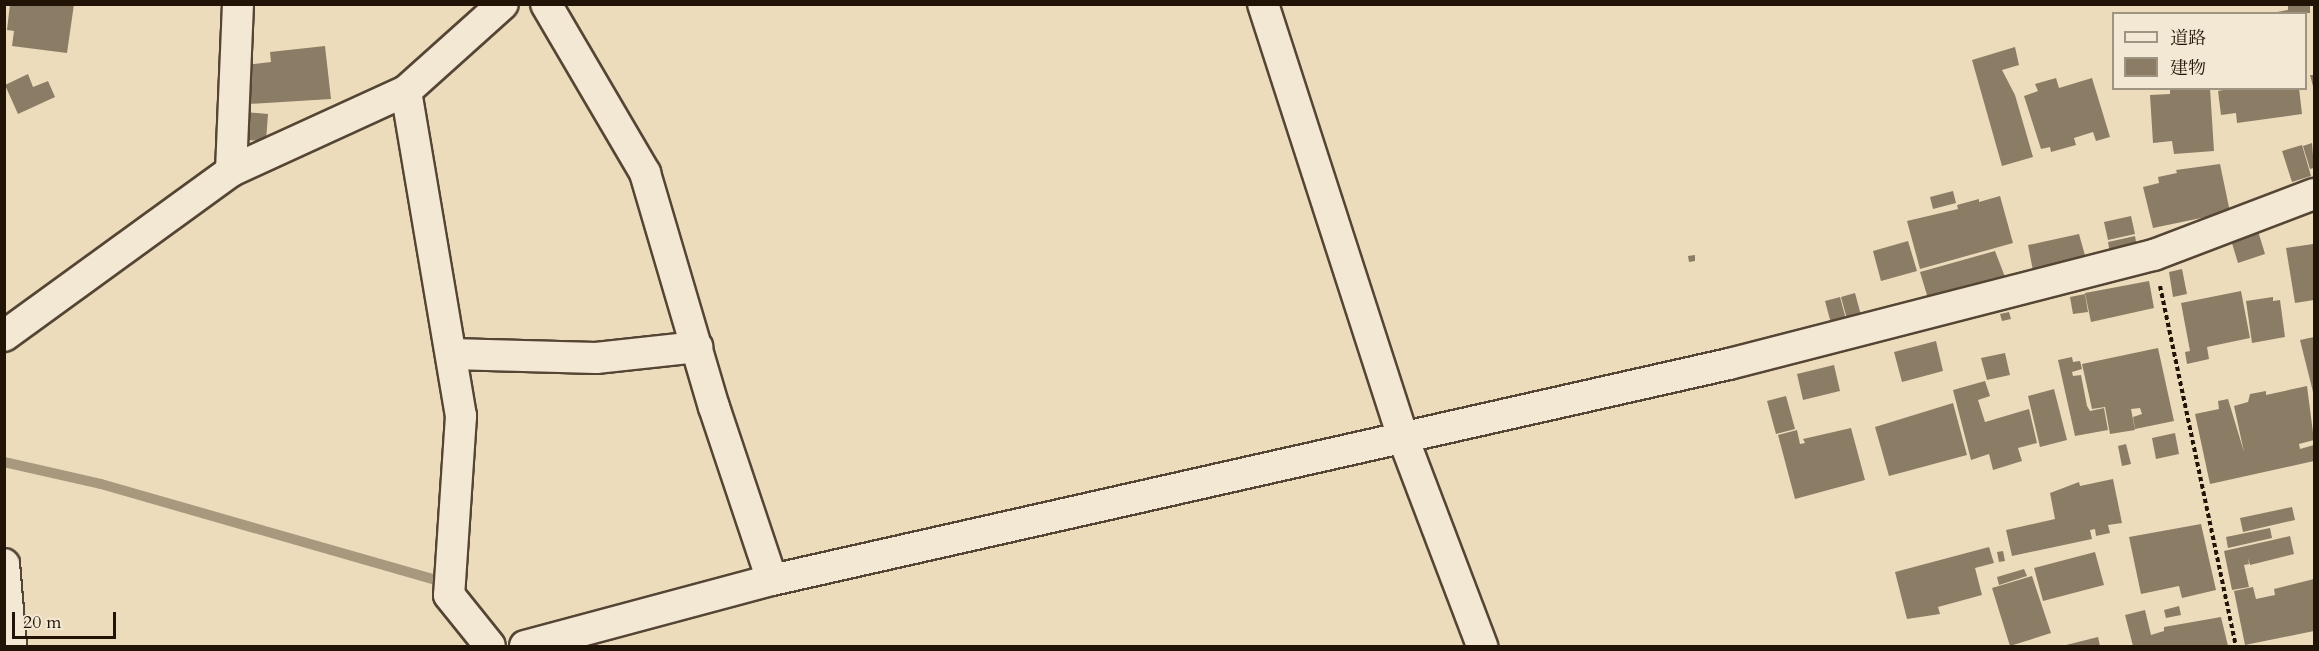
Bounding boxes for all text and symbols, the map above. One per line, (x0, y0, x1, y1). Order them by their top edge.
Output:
legend (2112, 12, 2307, 90)
text: 道路 (2170, 26, 2206, 51)
text: 建物 (2170, 56, 2206, 81)
scale bar (15, 600, 118, 638)
text: 20 m (23, 610, 62, 635)

